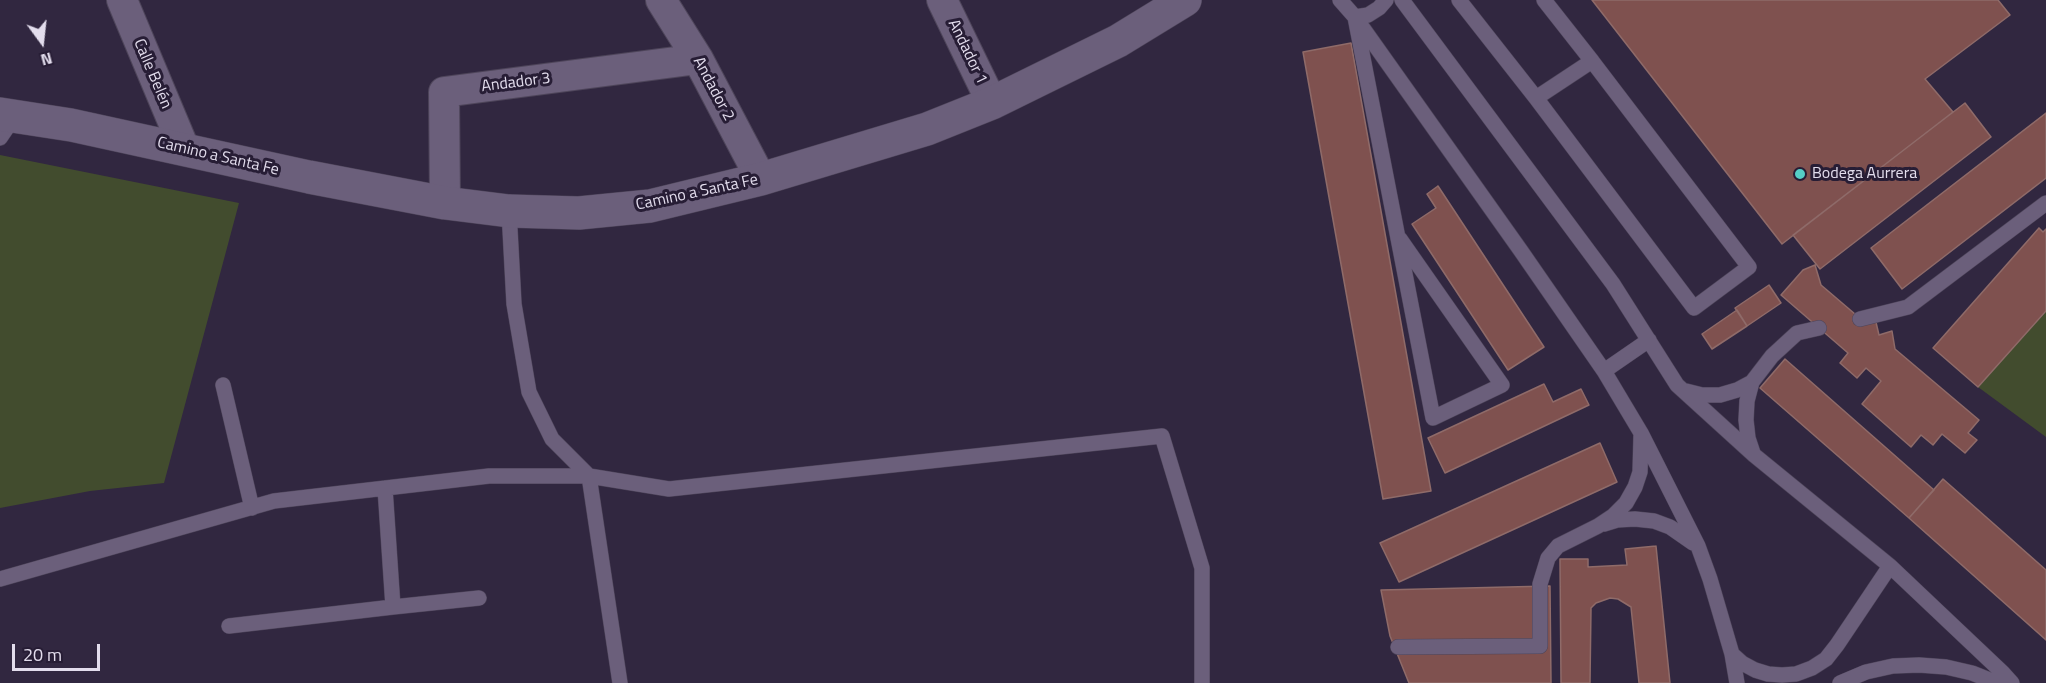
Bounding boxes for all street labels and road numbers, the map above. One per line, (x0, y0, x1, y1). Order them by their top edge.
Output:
street label: Andador 1 (943, 17, 991, 87)
street label: Calle Belén (129, 36, 175, 112)
street label: Andador 2 (688, 54, 738, 124)
street label: Andador 3 (480, 69, 552, 97)
street label: Camino a Santa Fe (155, 134, 281, 180)
street label: Camino a Santa Fe (634, 171, 760, 215)

